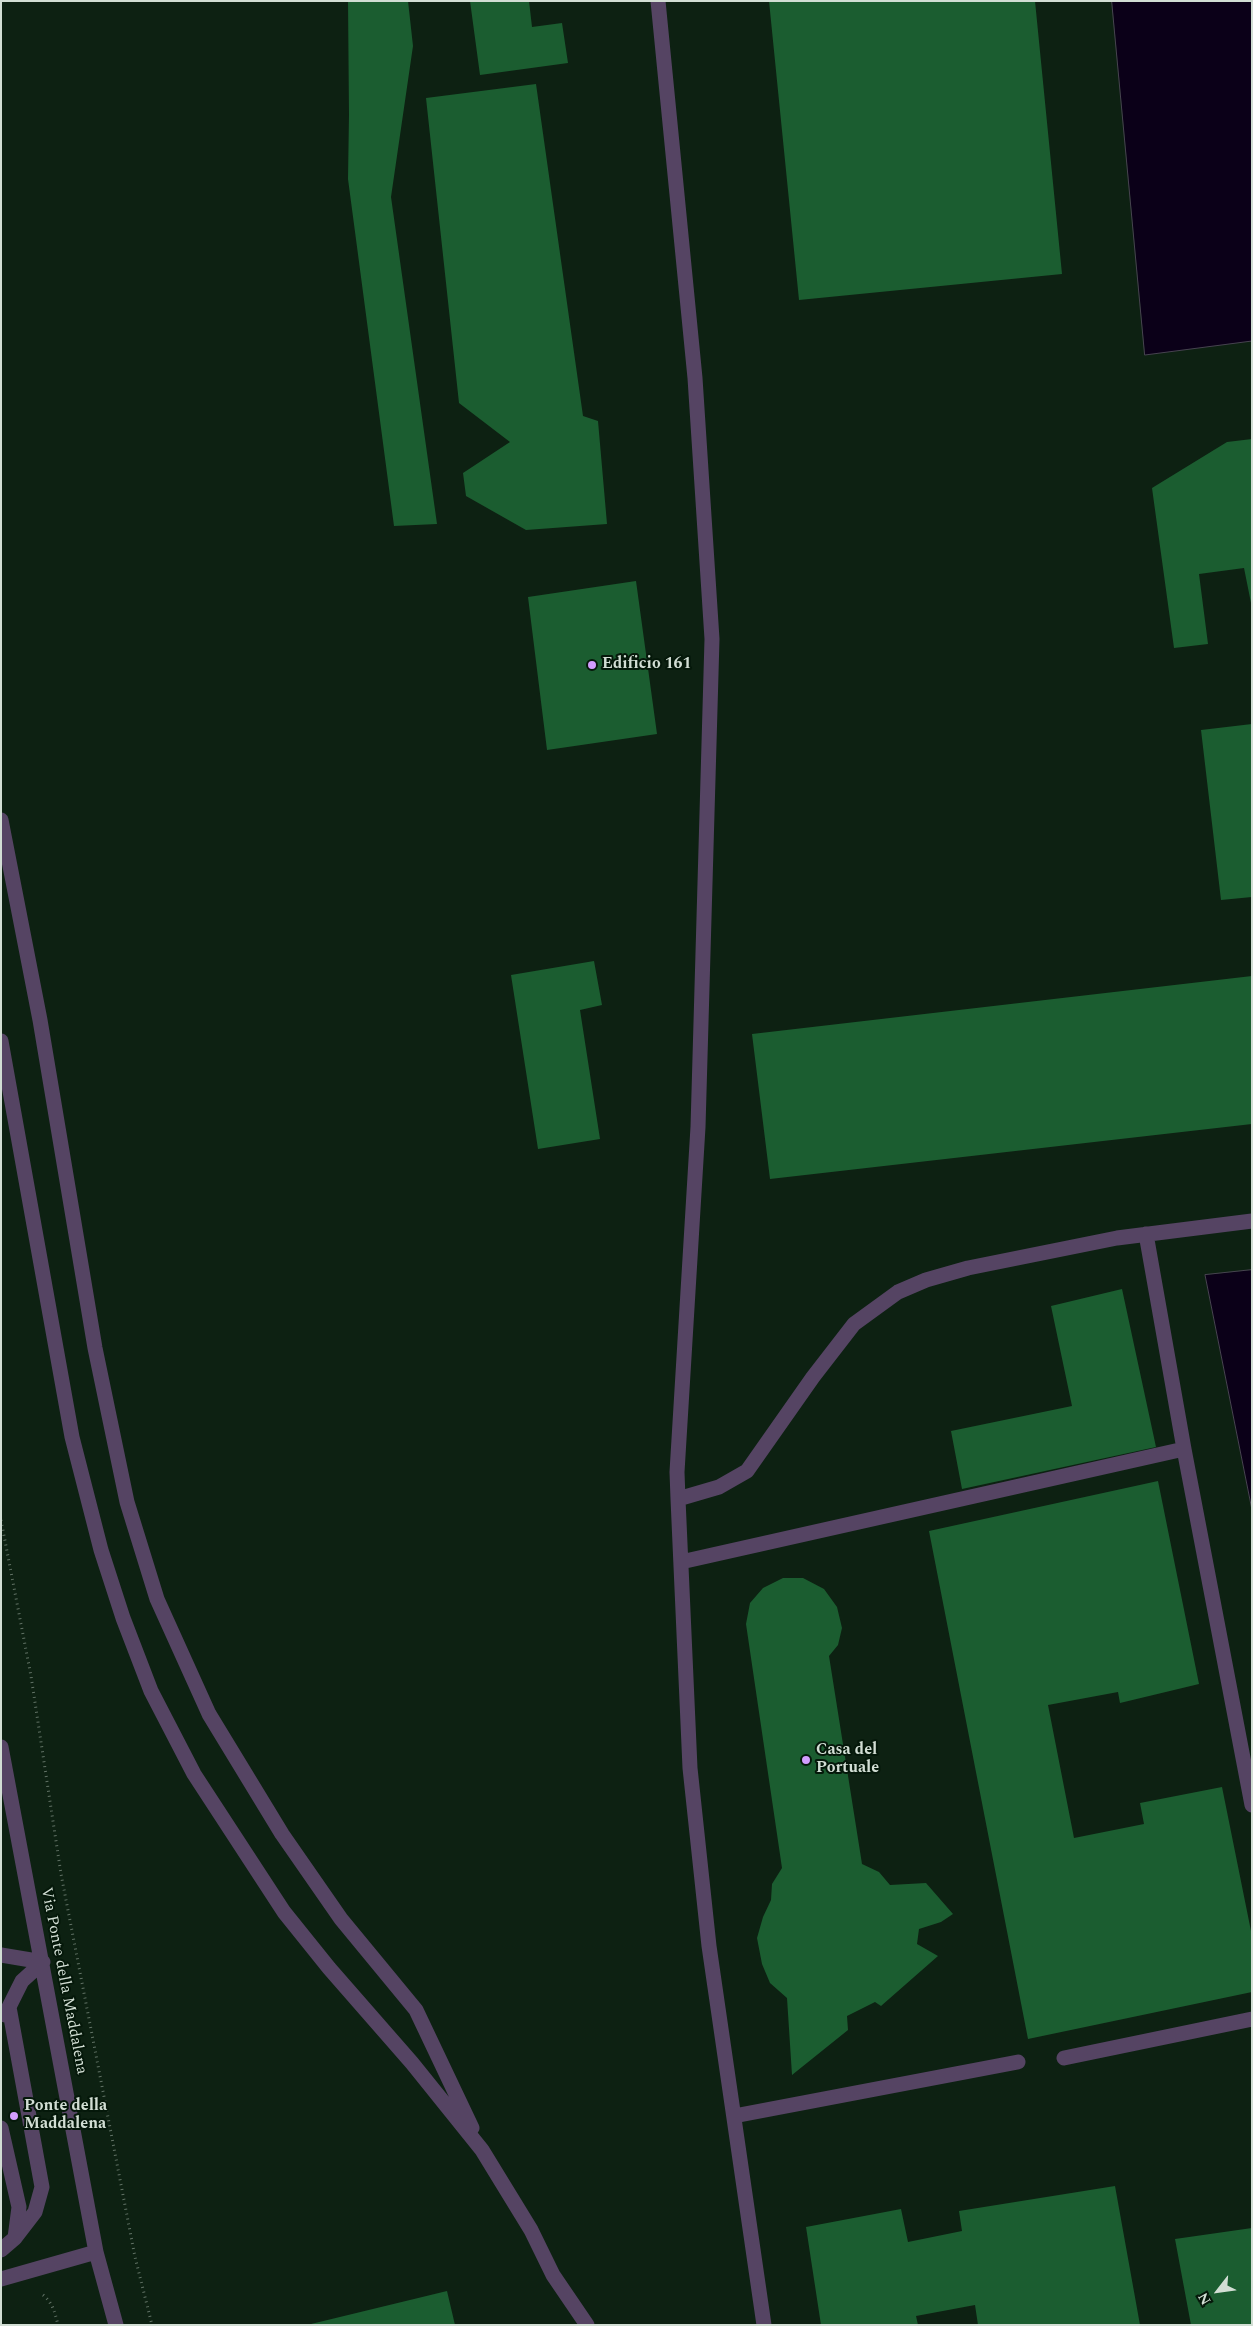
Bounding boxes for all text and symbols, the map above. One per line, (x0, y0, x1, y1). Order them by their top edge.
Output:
place label: Edificio 161 (602, 655, 692, 675)
marker: Edificio 161 (586, 659, 598, 671)
place label: Casa del Portuale (816, 1741, 879, 1779)
marker: Casa del Portuale (800, 1754, 812, 1766)
street label: Via Ponte della Maddalena (35, 1886, 91, 2076)
place label: Ponte della Maddalena (24, 2097, 107, 2135)
marker: Ponte della Maddalena (8, 2110, 20, 2122)
north arrow (1193, 2266, 1243, 2316)
text: N (1193, 2289, 1217, 2309)

